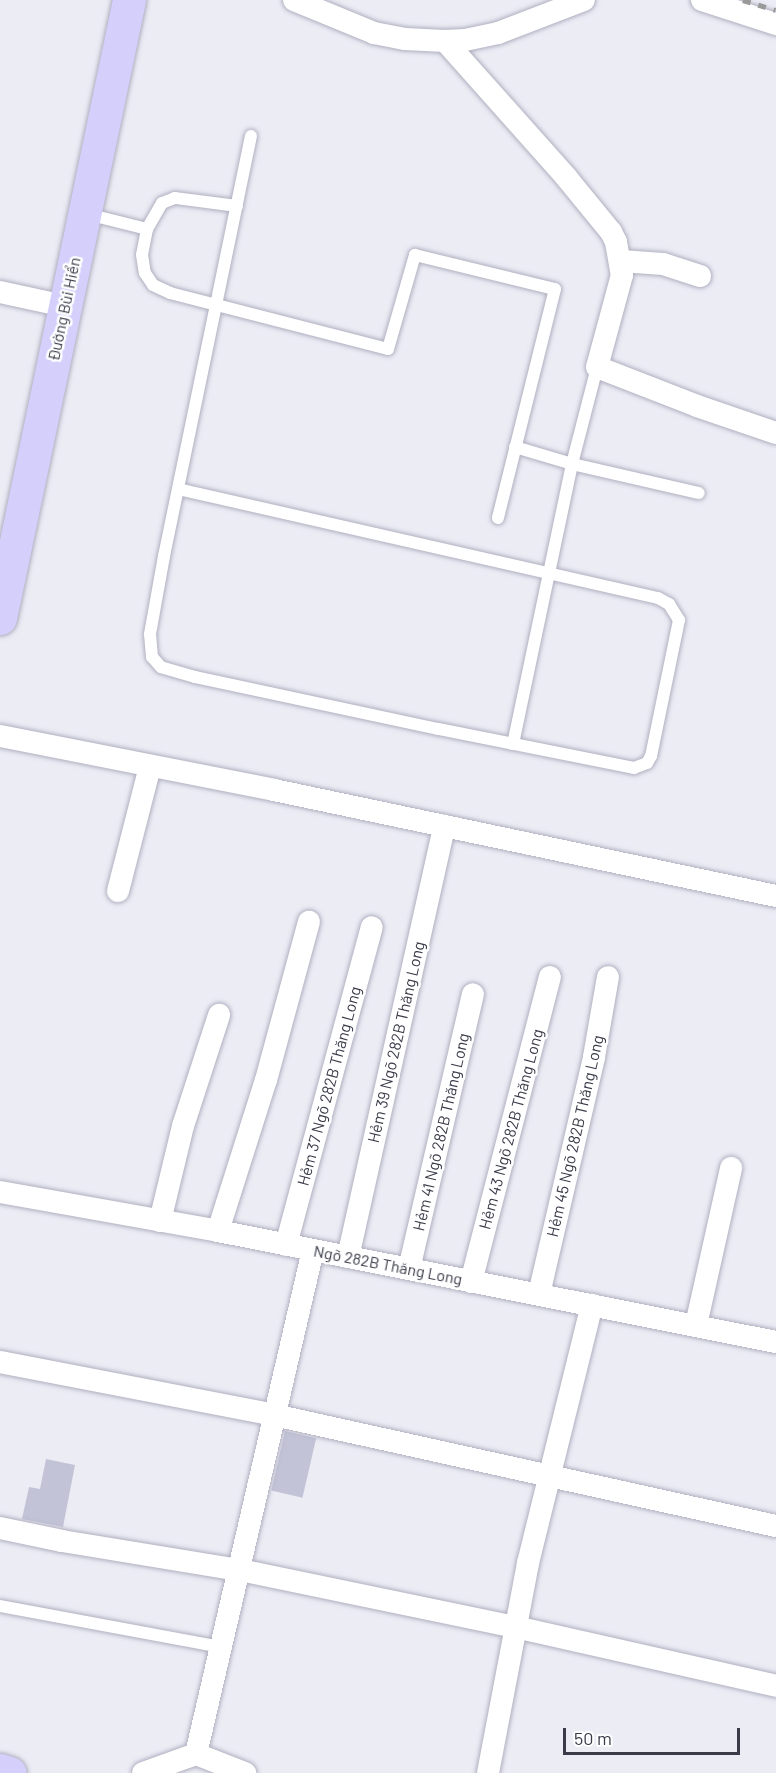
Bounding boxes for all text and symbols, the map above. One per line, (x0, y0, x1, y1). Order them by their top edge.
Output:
street label: Đường Bùi Hiển (44, 255, 84, 363)
street label: Hẻm 39 Ngõ 282B Thăng Long (363, 939, 429, 1145)
street label: Hẻm 37 Ngõ 282B Thăng Long (293, 984, 365, 1188)
street label: Hẻm 43 Ngõ 282B Thăng Long (475, 1027, 547, 1231)
street label: Hẻm 41 Ngõ 282B Thăng Long (409, 1031, 473, 1233)
street label: Hẻm 45 Ngõ 282B Thăng Long (542, 1033, 608, 1239)
street label: Ngõ 282B Thăng Long (312, 1241, 464, 1289)
scale bar (566, 1716, 743, 1754)
text: 50 m (574, 1727, 612, 1749)

